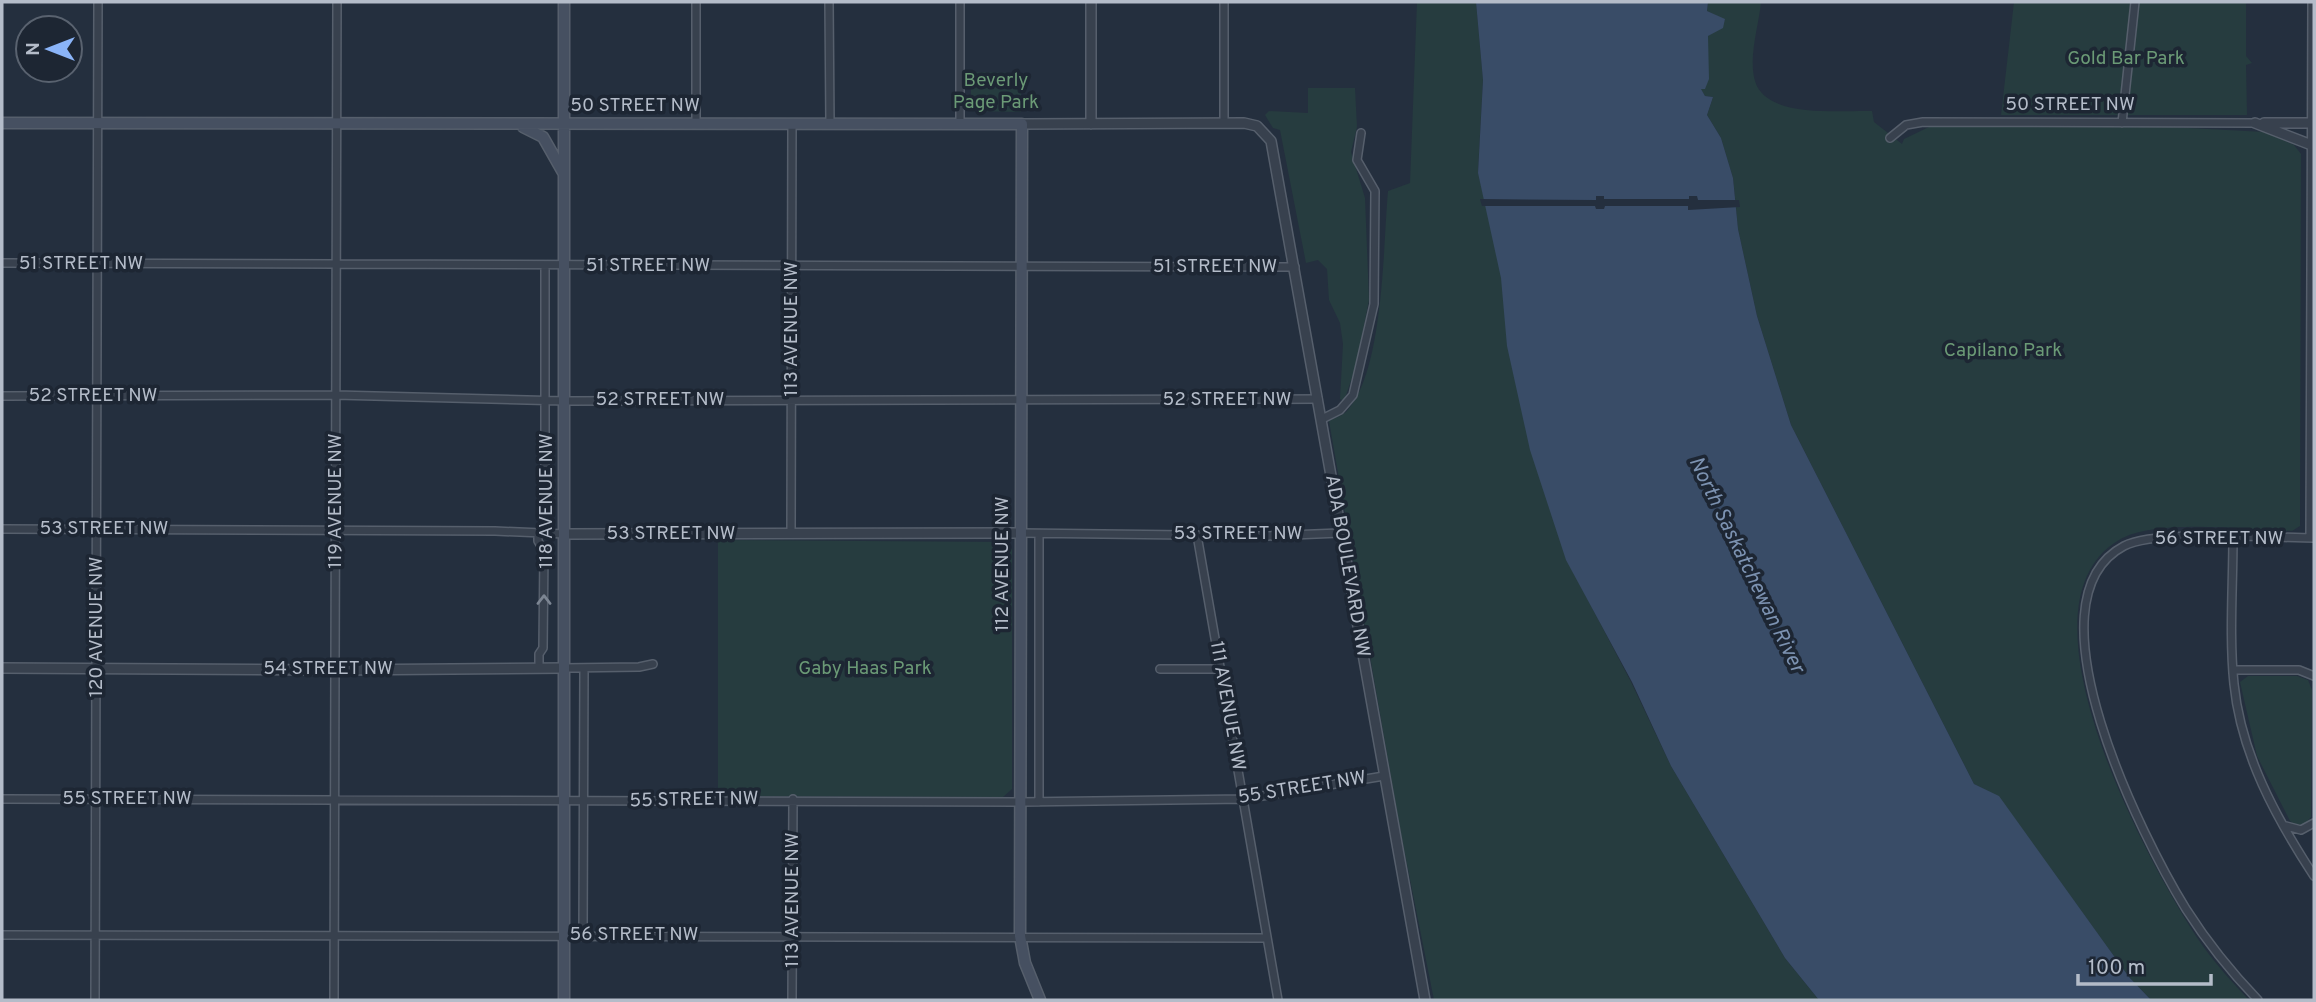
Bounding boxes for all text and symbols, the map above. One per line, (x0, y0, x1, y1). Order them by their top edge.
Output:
north arrow (14, 14, 84, 84)
text: N (22, 42, 46, 56)
park label: Gold Bar Park (2067, 47, 2185, 71)
park label: Beverly Page Park (953, 69, 1039, 115)
street label: 50 STREET NW (2005, 93, 2135, 117)
street label: 50 STREET NW (570, 94, 700, 118)
street label: 51 STREET NW (19, 252, 143, 276)
street label: 51 STREET NW (586, 254, 710, 278)
street label: 51 STREET NW (1153, 255, 1277, 279)
street label: 113 AVENUE NW (780, 261, 804, 397)
park label: Capilano Park (1944, 339, 2062, 363)
street label: 52 STREET NW (28, 384, 158, 408)
street label: 52 STREET NW (595, 388, 725, 412)
street label: 52 STREET NW (1162, 388, 1292, 412)
street label: 119 AVENUE NW (324, 433, 348, 569)
street label: 118 AVENUE NW (535, 433, 559, 569)
water label: North Saskatchewan River (1682, 452, 1811, 680)
street label: ADA BOULEVARD NW (1319, 473, 1375, 659)
street label: 112 AVENUE NW (991, 496, 1015, 632)
street label: 53 STREET NW (40, 517, 169, 541)
street label: 53 STREET NW (607, 522, 736, 546)
street label: 53 STREET NW (1174, 522, 1303, 546)
street label: 56 STREET NW (2155, 527, 2283, 551)
street label: 120 AVENUE NW (85, 557, 109, 697)
one-way arrow (536, 594, 552, 605)
street label: 111 AVENUE NW (1204, 639, 1250, 773)
street label: 54 STREET NW (263, 657, 393, 681)
park label: Gaby Haas Park (798, 657, 932, 681)
street label: 55 STREET NW (1236, 766, 1368, 810)
street label: 55 STREET NW (62, 787, 192, 811)
street label: 55 STREET NW (629, 787, 759, 813)
street label: 113 AVENUE NW (781, 832, 805, 968)
street label: 56 STREET NW (570, 923, 698, 947)
scale bar (2078, 942, 2211, 986)
text: 100 m (2088, 955, 2145, 982)

